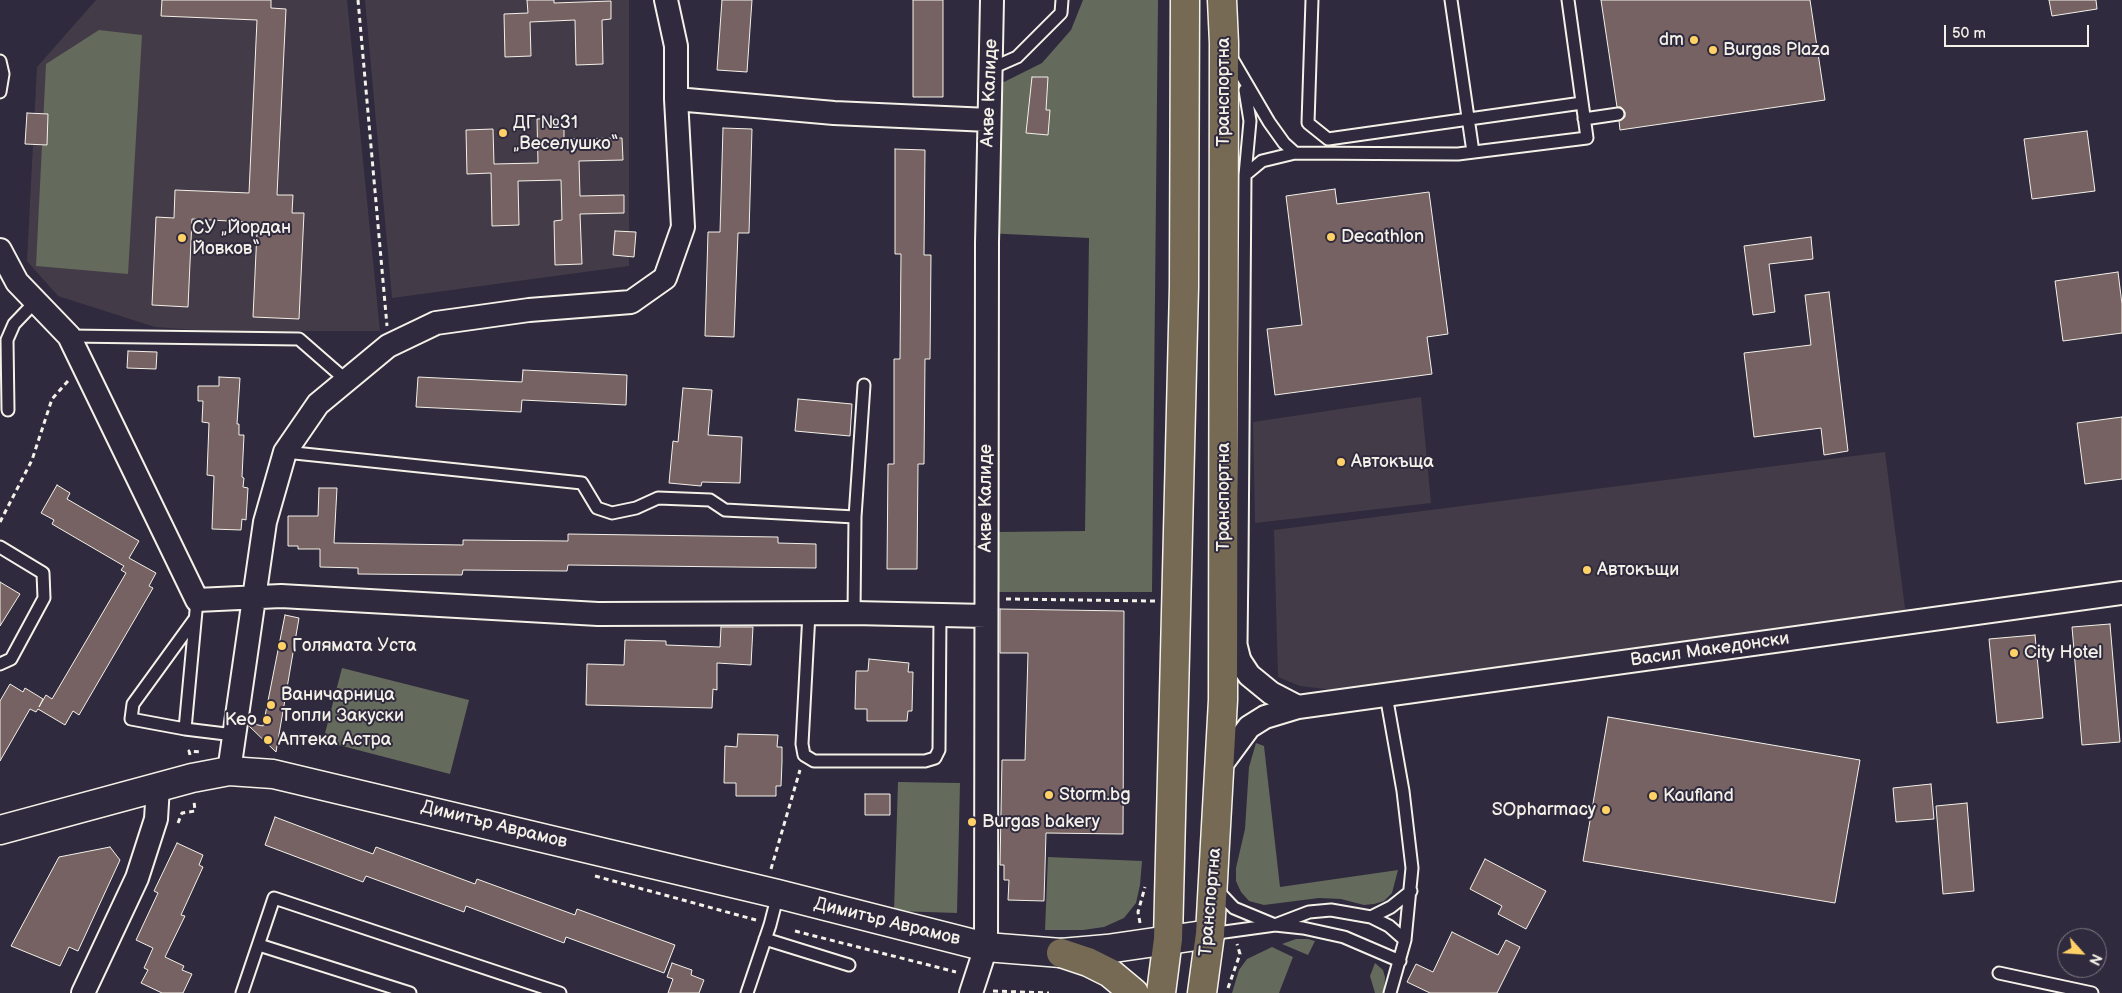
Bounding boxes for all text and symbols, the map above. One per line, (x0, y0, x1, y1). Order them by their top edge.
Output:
scale bar (1947, 15, 2092, 47)
text: 50 m (1952, 24, 1986, 43)
place label: dm (1659, 29, 1684, 51)
marker: dm (1688, 34, 1700, 46)
street label: Транспортна (1213, 37, 1235, 147)
street label: Акве Калиде (977, 39, 1003, 147)
place label: Burgas Plaza (1723, 39, 1830, 61)
marker: Burgas Plaza (1707, 44, 1719, 56)
place label: ДГ №31 „Веселушко“ (513, 112, 618, 154)
marker: ДГ №31 „Веселушко“ (497, 127, 509, 139)
place label: СУ „Йордан Йовков“ (192, 217, 291, 260)
place label: Decathlon (1341, 226, 1424, 248)
marker: Decathlon (1325, 231, 1337, 243)
marker: СУ „Йордан Йовков“ (176, 232, 188, 244)
street label: Транспортна (1213, 442, 1235, 552)
street label: Акве Калиде (975, 444, 997, 552)
place label: Автокъща (1351, 451, 1434, 473)
marker: Автокъща (1335, 456, 1347, 468)
place label: Автокъщи (1597, 559, 1679, 581)
marker: Автокъщи (1581, 564, 1593, 576)
street label: Васил Македонски (1629, 628, 1791, 672)
place label: Голямата Уста (292, 635, 417, 657)
marker: Голямата Уста (276, 640, 288, 652)
place label: City Hotel (2024, 642, 2102, 664)
marker: City Hotel (2008, 647, 2020, 659)
place label: Ваничарница Топли Закуски (281, 684, 404, 726)
marker: Ваничарница Топли Закуски (265, 699, 277, 711)
place label: Keo (225, 709, 257, 731)
marker: Keo (261, 714, 273, 726)
place label: Аптека Астра (278, 729, 391, 751)
marker: Аптека Астра (262, 734, 274, 746)
place label: Storm.bg (1059, 784, 1131, 806)
place label: Kaufland (1663, 785, 1734, 807)
marker: Storm.bg (1043, 789, 1055, 801)
marker: Kaufland (1647, 790, 1659, 802)
street label: Димитър Аврамов (419, 796, 569, 854)
place label: SOpharmacy (1492, 799, 1596, 821)
marker: SOpharmacy (1600, 804, 1612, 816)
place label: Burgas bakery (982, 811, 1100, 833)
marker: Burgas bakery (966, 816, 978, 828)
street label: Транспортна (1195, 847, 1227, 957)
street label: Димитър Аврамов (812, 893, 962, 951)
north arrow (2057, 928, 2107, 978)
text: N (2085, 951, 2105, 968)

